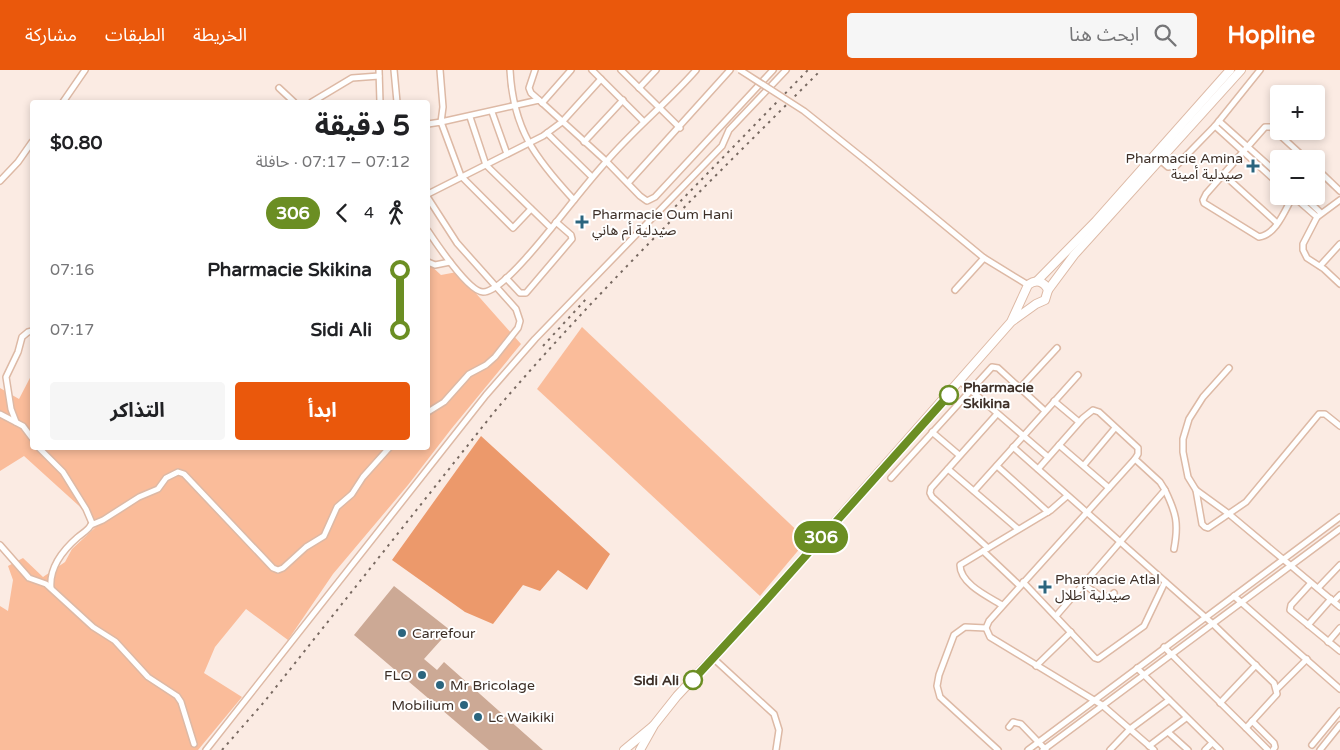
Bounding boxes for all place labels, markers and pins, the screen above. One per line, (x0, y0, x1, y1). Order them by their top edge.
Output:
place label: Pharmacie Amina صيدلية أمينة (1126, 150, 1243, 183)
marker: Pharmacie Amina صيدلية أمينة (1247, 160, 1259, 172)
place label: Pharmacie Oum Hani صيدلية أم هاني (592, 206, 733, 241)
marker: Pharmacie Oum Hani صيدلية أم هاني (576, 216, 588, 228)
place label: Pharmacie Skikina (963, 379, 1034, 412)
marker: Pharmacie Skikina (939, 385, 959, 405)
place label: Pharmacie Atlal صيدلية أطلال (1055, 571, 1160, 604)
marker: Pharmacie Atlal صيدلية أطلال (1039, 581, 1051, 593)
place label: Carrefour (412, 625, 476, 642)
marker: Carrefour (396, 627, 408, 639)
place label: FLO (384, 667, 412, 684)
marker: FLO (416, 669, 428, 681)
marker: Sidi Ali (683, 670, 703, 690)
place label: Sidi Ali (634, 672, 679, 689)
place label: Mr Bricolage (450, 677, 535, 694)
marker: Mr Bricolage (434, 679, 446, 691)
place label: Mobilium (391, 697, 454, 714)
marker: Mobilium (458, 699, 470, 711)
place label: Lc Waikiki (488, 709, 554, 726)
marker: Lc Waikiki (472, 711, 484, 723)

